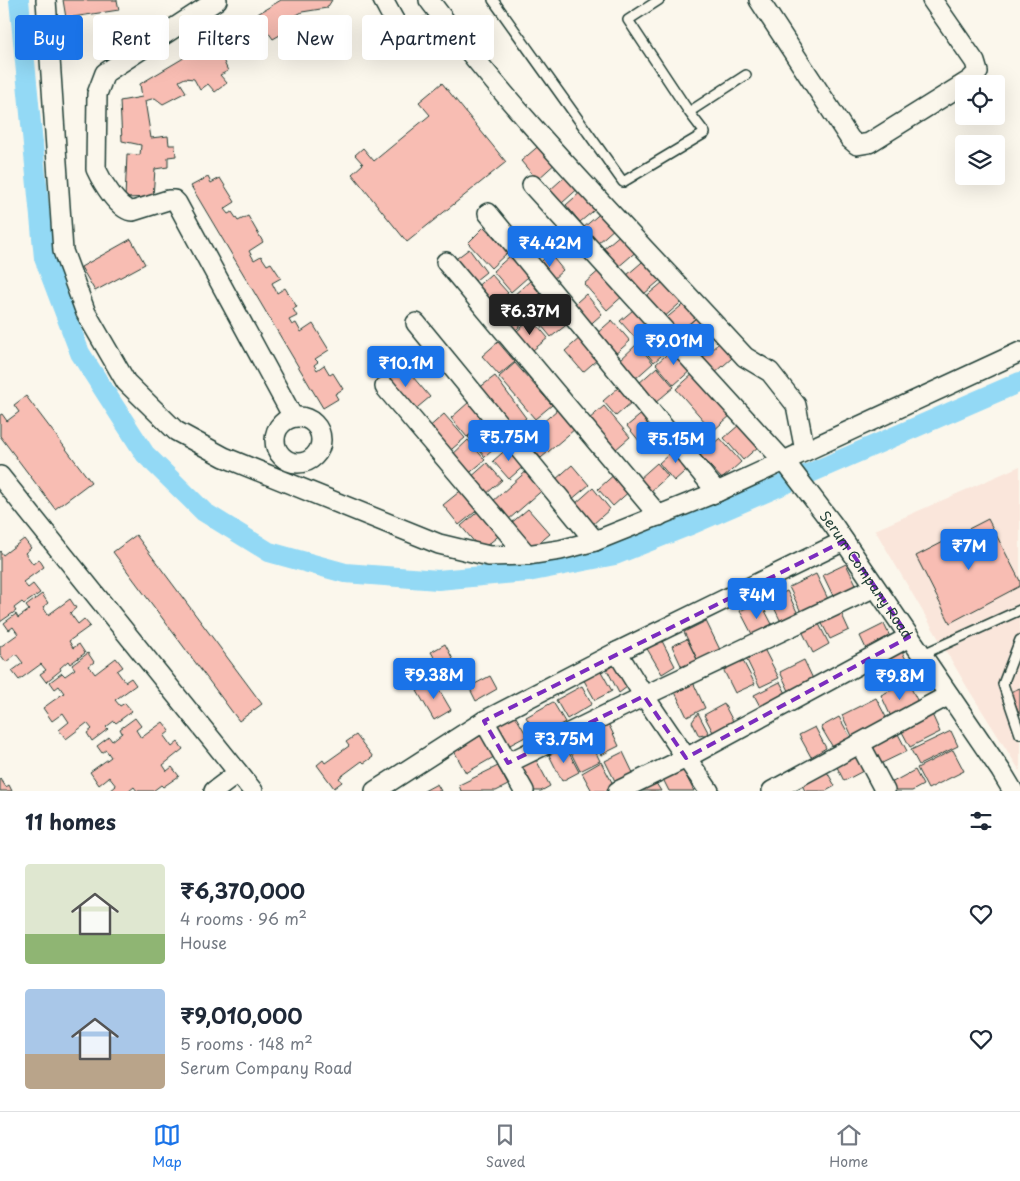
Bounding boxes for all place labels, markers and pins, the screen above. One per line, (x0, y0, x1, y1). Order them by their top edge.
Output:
pin: ₹4.42M (509, 226, 591, 268)
pin: ₹6.37M (489, 294, 571, 336)
pin: ₹9.01M (633, 324, 715, 366)
pin: ₹10.1M (365, 346, 447, 388)
pin: ₹5.75M (468, 420, 550, 462)
pin: ₹5.15M (635, 422, 717, 464)
pin: ₹7M (945, 528, 993, 571)
pin: ₹4M (733, 578, 781, 620)
pin: ₹9.38M (393, 658, 475, 700)
pin: ₹9.8M (865, 658, 935, 701)
pin: ₹3.75M (523, 722, 605, 764)

